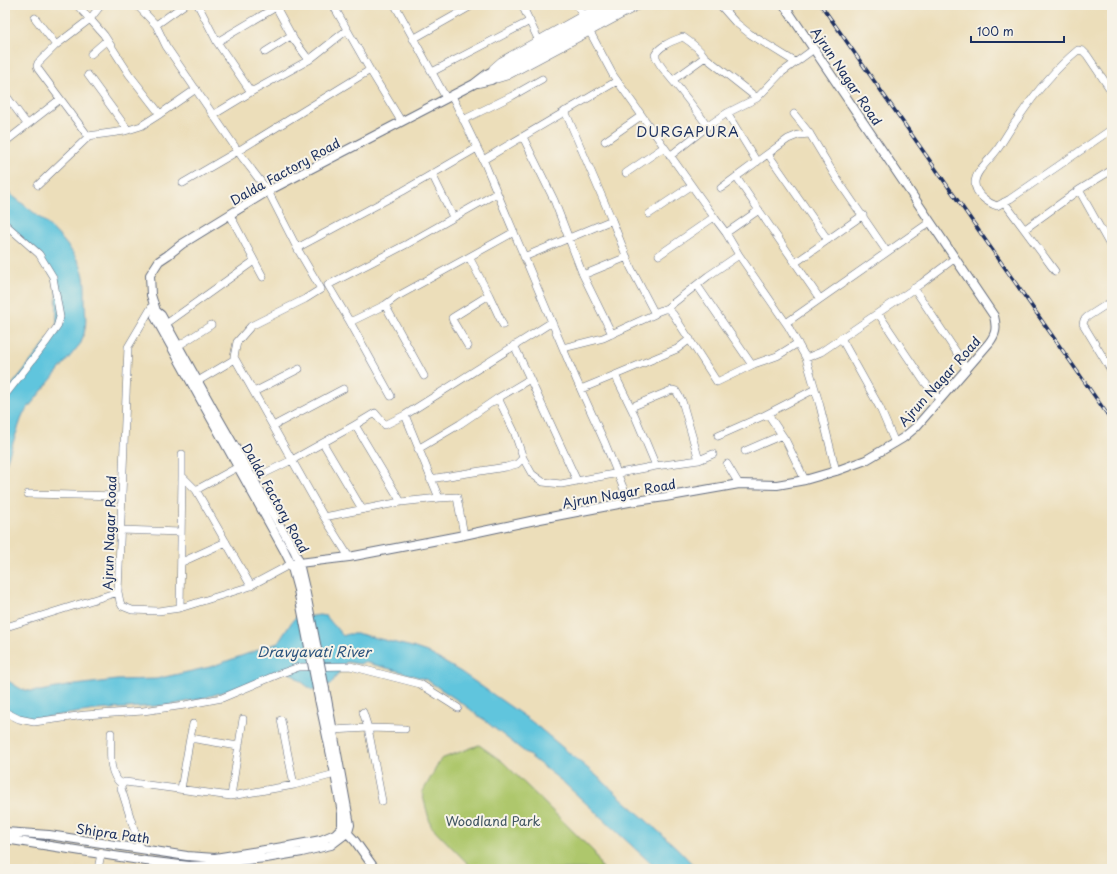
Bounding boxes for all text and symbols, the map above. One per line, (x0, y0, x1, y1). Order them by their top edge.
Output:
scale bar (971, 18, 1064, 44)
text: 100 m (977, 22, 1014, 40)
street label: Ajrun Nagar Road (807, 23, 887, 129)
district label: DURGAPURA (636, 121, 740, 142)
street label: Dalda Factory Road (227, 133, 343, 209)
street label: Ajrun Nagar Road (893, 332, 985, 430)
street label: Dalda Factory Road (238, 440, 314, 556)
street label: Ajrun Nagar Road (561, 474, 677, 512)
street label: Ajrun Nagar Road (98, 475, 120, 591)
water label: Dravyavati River (257, 641, 372, 662)
park label: Woodland Park (445, 811, 541, 830)
street label: Shipra Path (75, 818, 151, 848)

